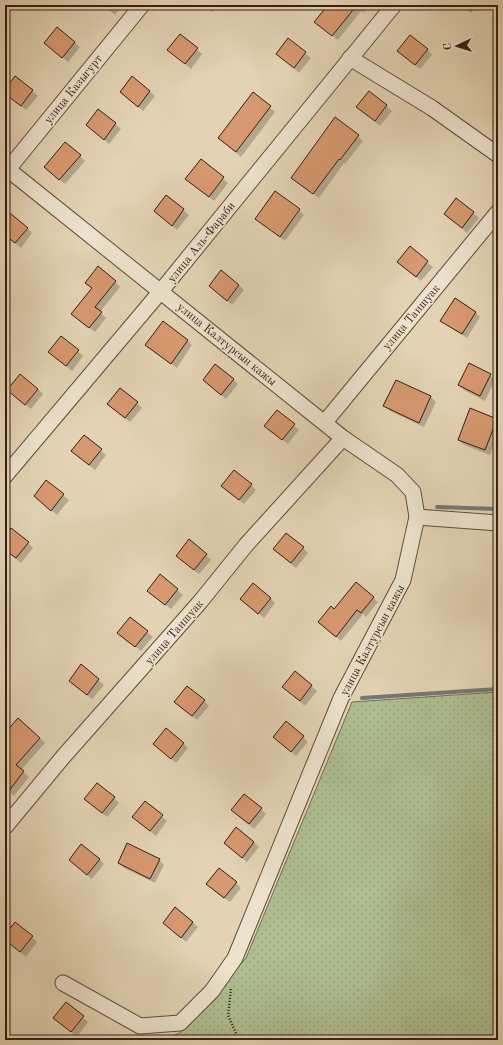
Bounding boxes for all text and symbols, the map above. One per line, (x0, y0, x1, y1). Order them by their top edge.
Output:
north arrow (437, 26, 477, 66)
text: С (443, 43, 454, 51)
street label: улица Казыгурт (42, 53, 105, 126)
street label: улица Аль-Фараби (166, 200, 238, 285)
street label: улица Таншуак (381, 283, 443, 353)
street label: улица Калтурсын кажы (174, 301, 278, 388)
street label: улица Калтурсын кажы (338, 583, 407, 698)
street label: улица Таншуак (143, 598, 206, 667)

